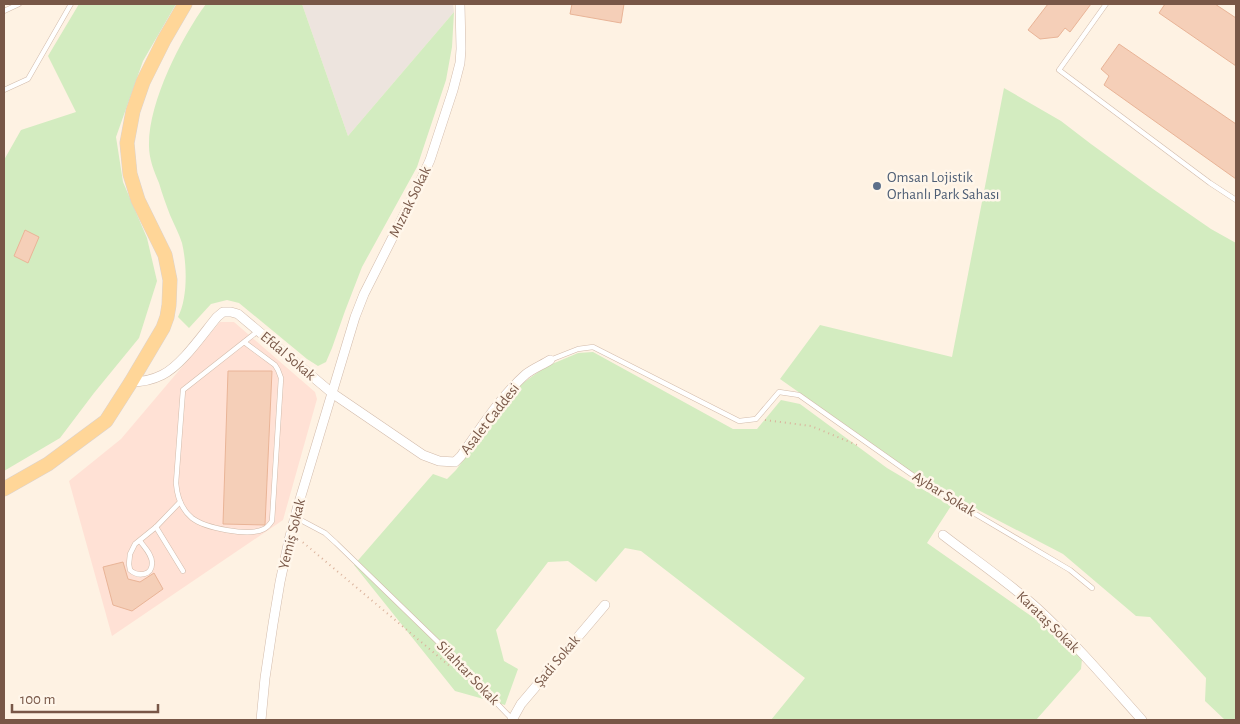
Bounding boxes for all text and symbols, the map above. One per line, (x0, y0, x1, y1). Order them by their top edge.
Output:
street label: Mızrak Sokak (386, 164, 434, 240)
place label: Omsan Lojistik Orhanlı Park Sahası (887, 170, 1000, 202)
marker: Omsan Lojistik Orhanlı Park Sahası (871, 180, 883, 192)
street label: Efdal Sokak (258, 329, 318, 383)
street label: Asalet Caddesi (458, 381, 522, 457)
street label: Aybar Sokak (910, 469, 978, 519)
street label: Yemiş Sokak (276, 497, 308, 571)
street label: Karataş Sokak (1014, 589, 1082, 656)
street label: Şadi Sokak (531, 632, 583, 690)
street label: Silahtar Sokak (434, 638, 502, 708)
scale bar (12, 682, 159, 714)
text: 100 m (20, 692, 55, 707)

